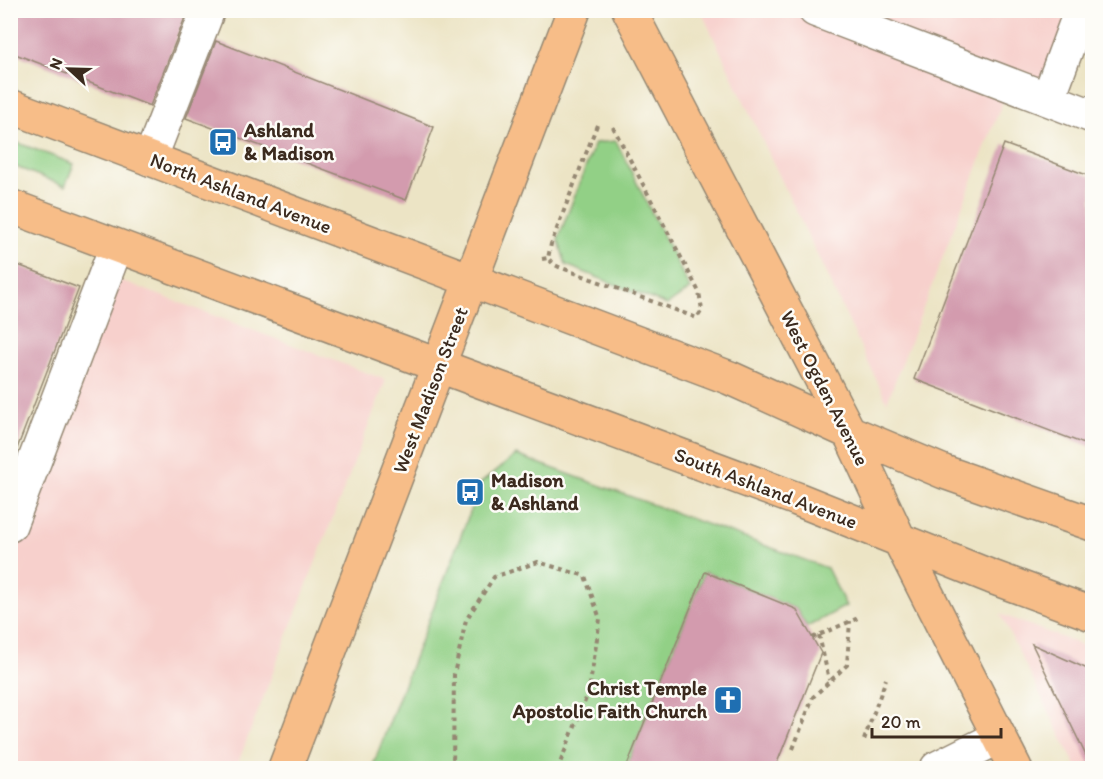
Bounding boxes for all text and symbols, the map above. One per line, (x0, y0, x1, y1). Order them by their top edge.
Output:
north arrow (39, 39, 99, 99)
text: N (45, 55, 66, 72)
place label: Ashland & Madison (243, 118, 335, 165)
bus stop icon: Ashland & Madison (207, 126, 239, 158)
street label: North Ashland Avenue (147, 147, 335, 239)
street label: West Madison Street (387, 303, 473, 477)
street label: West Ogden Avenue (776, 306, 874, 470)
street label: South Ashland Avenue (671, 442, 861, 534)
place label: Madison & Ashland (491, 468, 579, 515)
bus stop icon: Madison & Ashland (454, 476, 486, 508)
place label: Christ Temple Apostolic Faith Church (512, 676, 708, 724)
church icon: Christ Temple Apostolic Faith Church (712, 684, 744, 716)
scale bar (872, 701, 1001, 739)
text: 20 m (881, 711, 921, 733)

